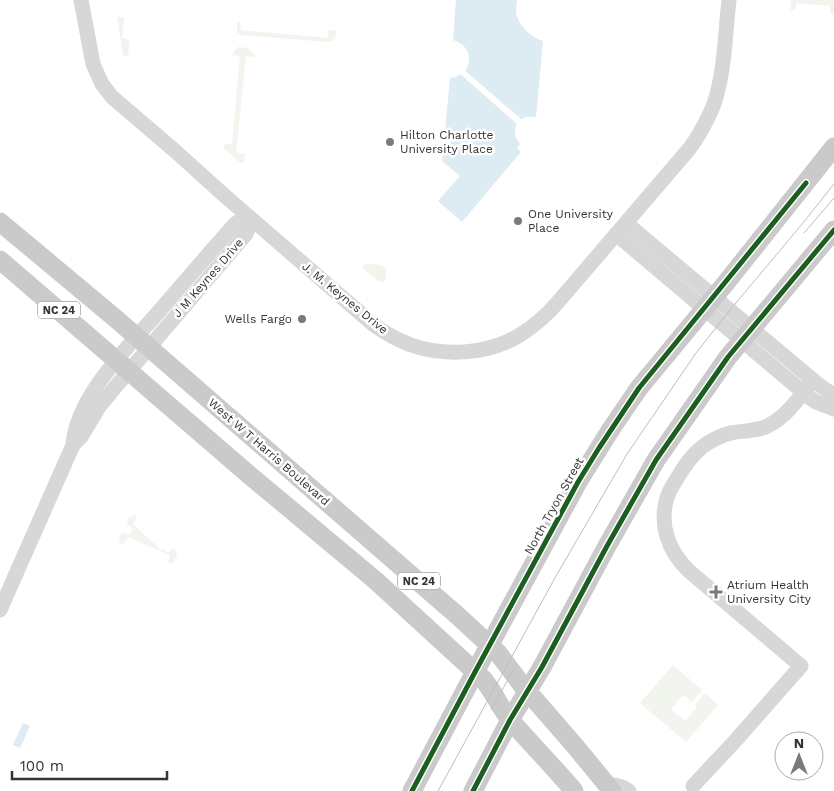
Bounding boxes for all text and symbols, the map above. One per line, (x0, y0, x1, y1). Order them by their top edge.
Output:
place label: Hilton Charlotte University Place (400, 128, 494, 156)
marker: Hilton Charlotte University Place (384, 136, 396, 148)
place label: One University Place (528, 207, 614, 235)
marker: One University Place (512, 215, 524, 227)
street label: J M Keynes Drive (170, 236, 246, 320)
street label: J. M. Keynes Drive (299, 259, 391, 337)
road number: NC 24 (38, 302, 80, 318)
place label: Wells Fargo (225, 312, 292, 326)
marker: Wells Fargo (296, 313, 308, 325)
street label: West W T Harris Boulevard (205, 395, 333, 509)
street label: North Tryon Street (521, 455, 587, 557)
road number: NC 24 (398, 572, 440, 590)
place label: Atrium Health University City (727, 578, 812, 606)
marker: Atrium Health University City (709, 585, 723, 599)
north arrow (774, 731, 824, 781)
text: N (794, 735, 804, 751)
scale bar (12, 748, 168, 780)
text: 100 m (20, 757, 64, 775)

